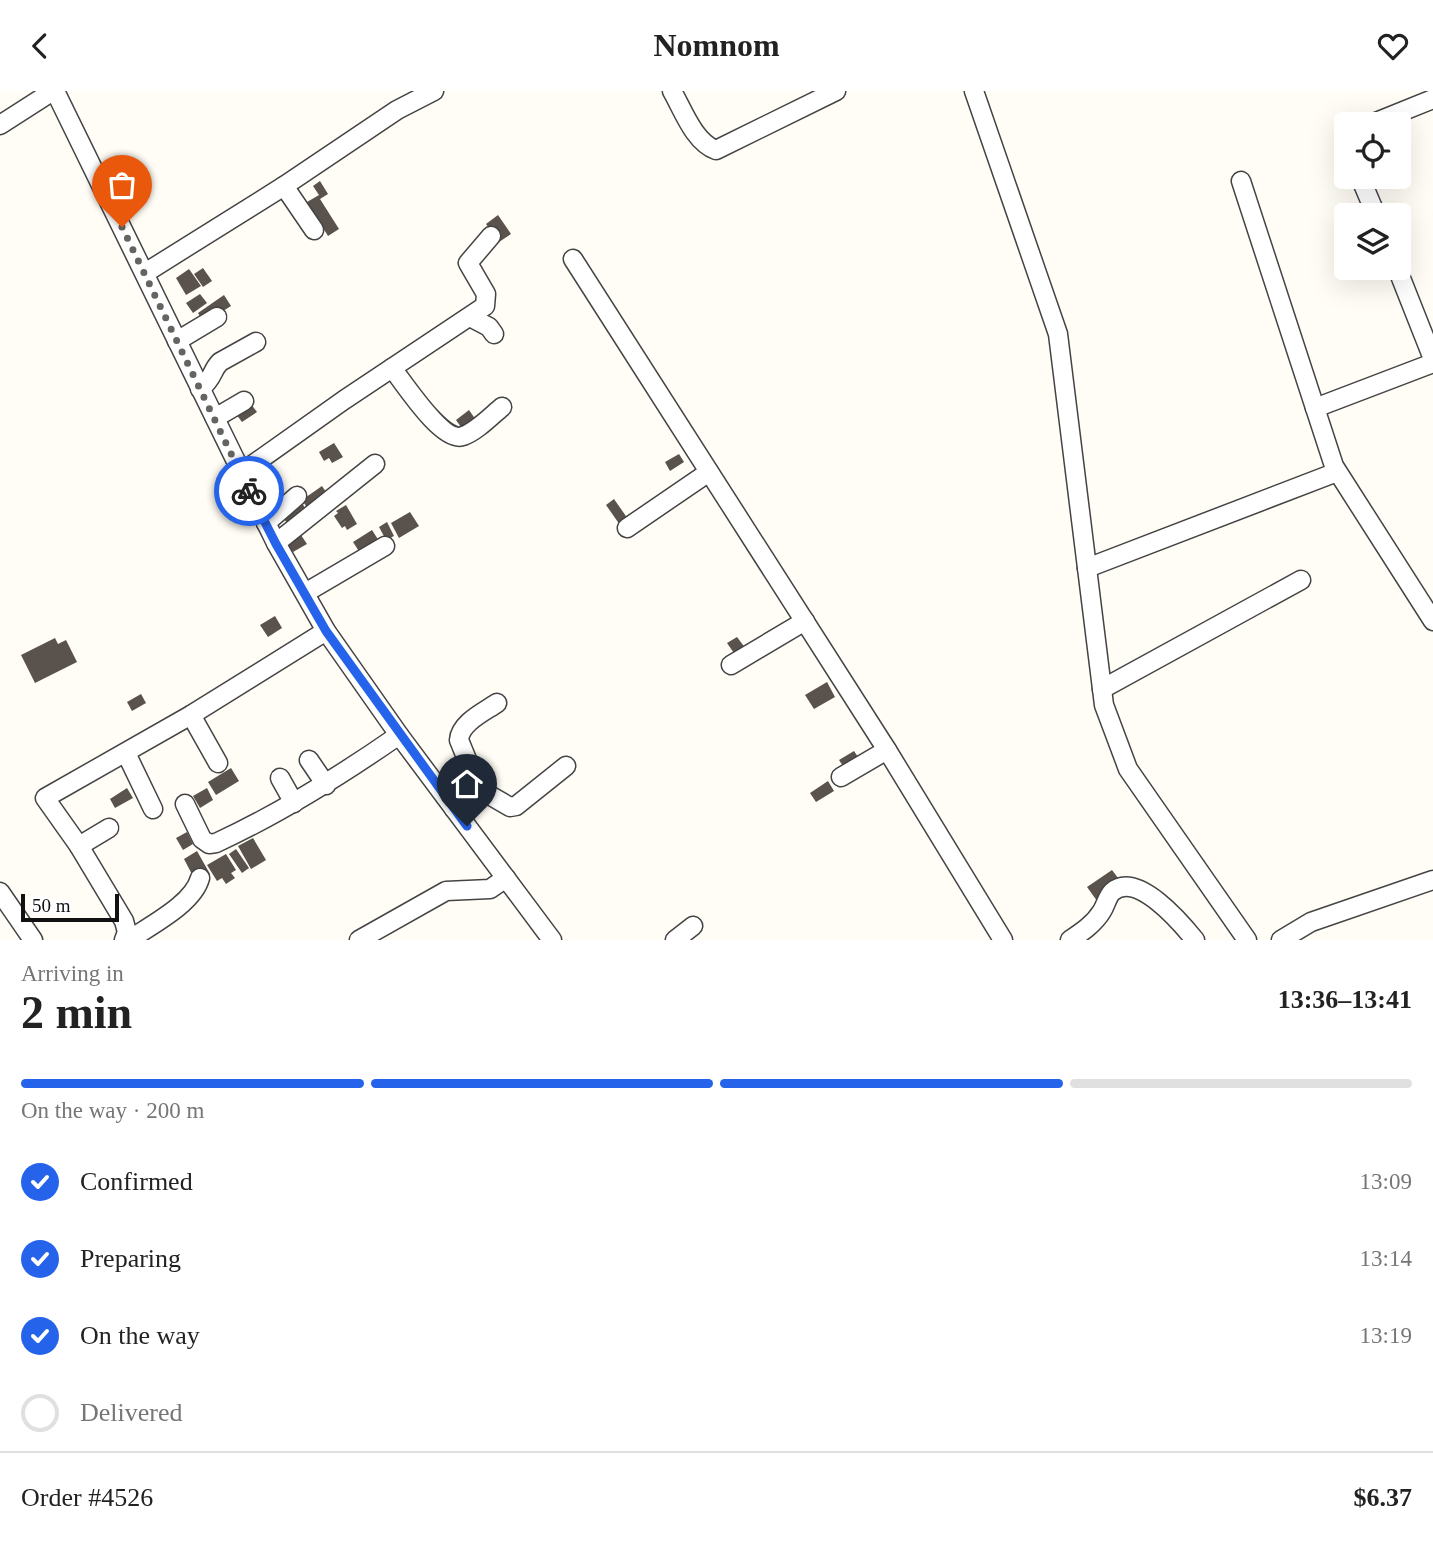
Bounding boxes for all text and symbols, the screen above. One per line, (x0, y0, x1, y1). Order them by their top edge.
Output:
icon: back (21, 27, 59, 65)
text: Nomnom (653, 27, 780, 63)
icon: heart (1374, 27, 1412, 65)
map controls (1334, 112, 1411, 280)
button: locate (1334, 112, 1411, 189)
pin (92, 155, 152, 227)
icon: bag (103, 166, 141, 204)
button: layers (1334, 203, 1411, 280)
courier (214, 456, 284, 526)
icon: bike (230, 472, 268, 510)
pin (437, 754, 497, 826)
icon: home (448, 765, 486, 803)
scale bar (21, 891, 119, 923)
text: 50 m (32, 895, 71, 916)
text: Arriving in (21, 961, 124, 986)
text: 13:36–13:41 (1278, 985, 1412, 1014)
text: 2 min (21, 987, 132, 1038)
text: On the way · 200 m (21, 1098, 204, 1123)
icon: check (21, 1163, 59, 1201)
text: Confirmed (80, 1167, 193, 1196)
text: 13:09 (1360, 1169, 1412, 1194)
icon: check (21, 1240, 59, 1278)
text: Preparing (80, 1244, 181, 1273)
text: 13:14 (1360, 1246, 1412, 1271)
icon: check (21, 1317, 59, 1355)
text: On the way (80, 1321, 200, 1350)
text: 13:19 (1360, 1323, 1412, 1348)
text: Delivered (80, 1398, 183, 1427)
text: Order #4526 (21, 1483, 153, 1512)
text: $6.37 (1354, 1483, 1412, 1512)

